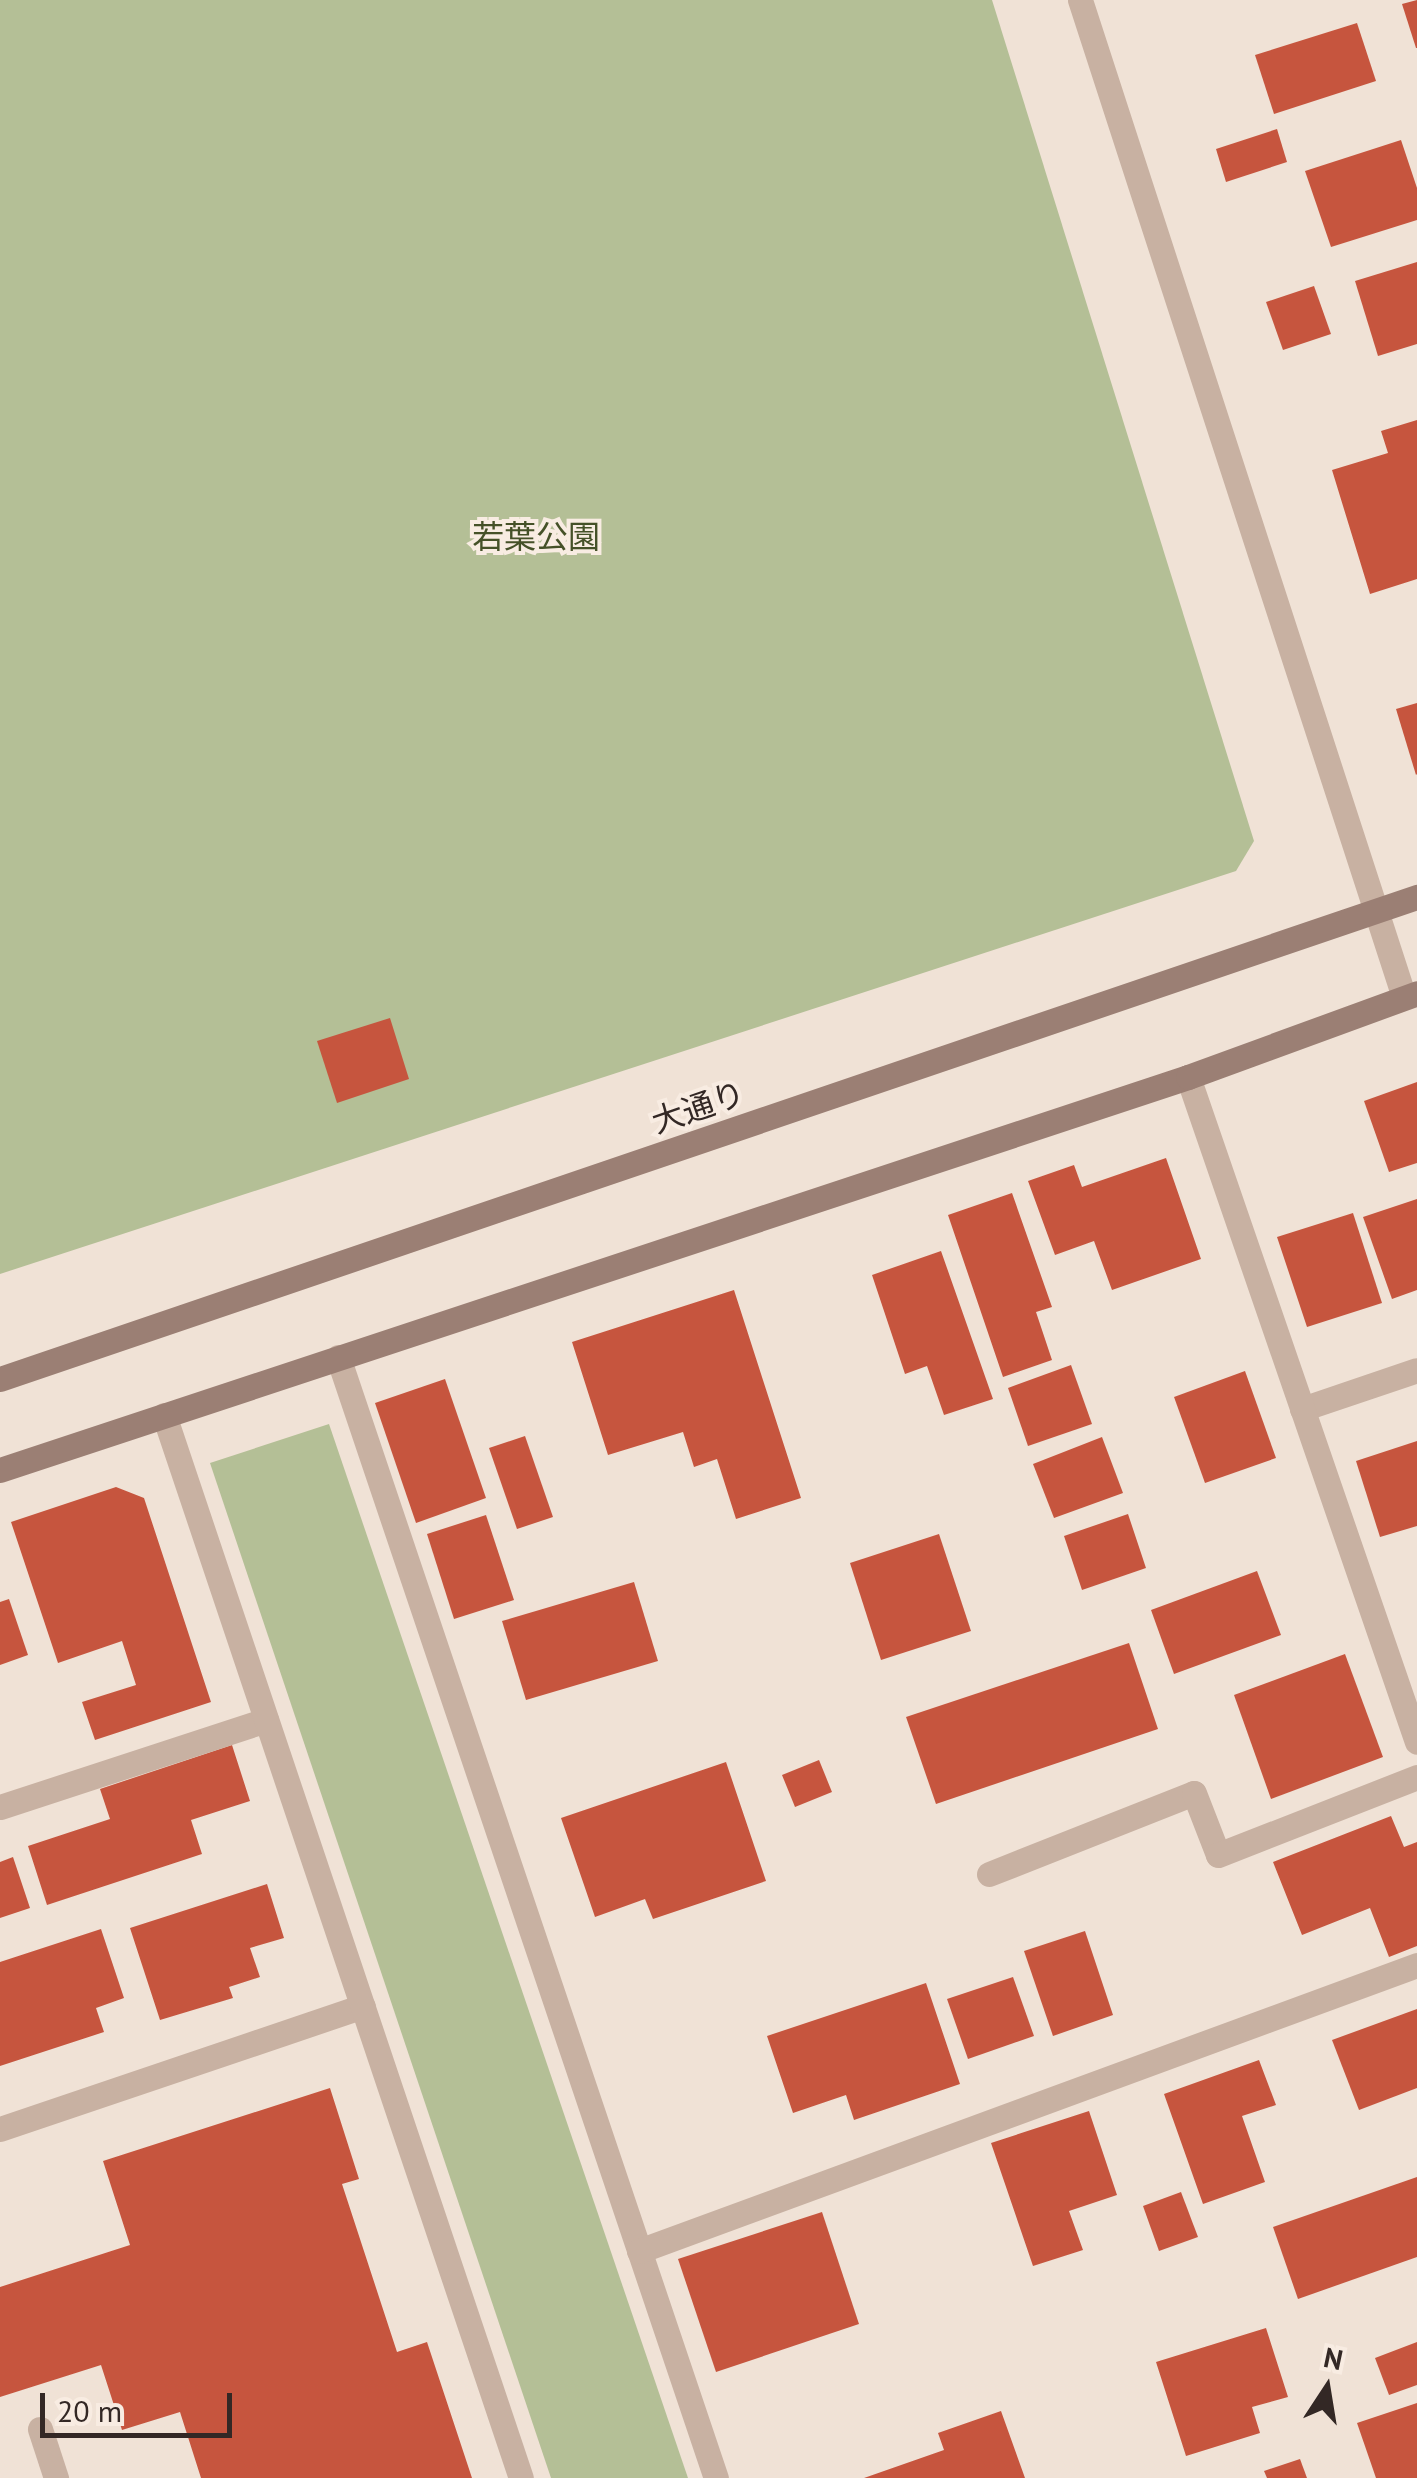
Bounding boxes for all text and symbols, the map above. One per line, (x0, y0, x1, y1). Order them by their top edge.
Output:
park label: 若葉公園 (472, 517, 600, 555)
street label: 大通り (646, 1073, 750, 1141)
north arrow (1277, 2338, 1377, 2438)
text: N (1320, 2338, 1346, 2378)
scale bar (45, 2373, 238, 2435)
text: 20 m (57, 2391, 122, 2430)

